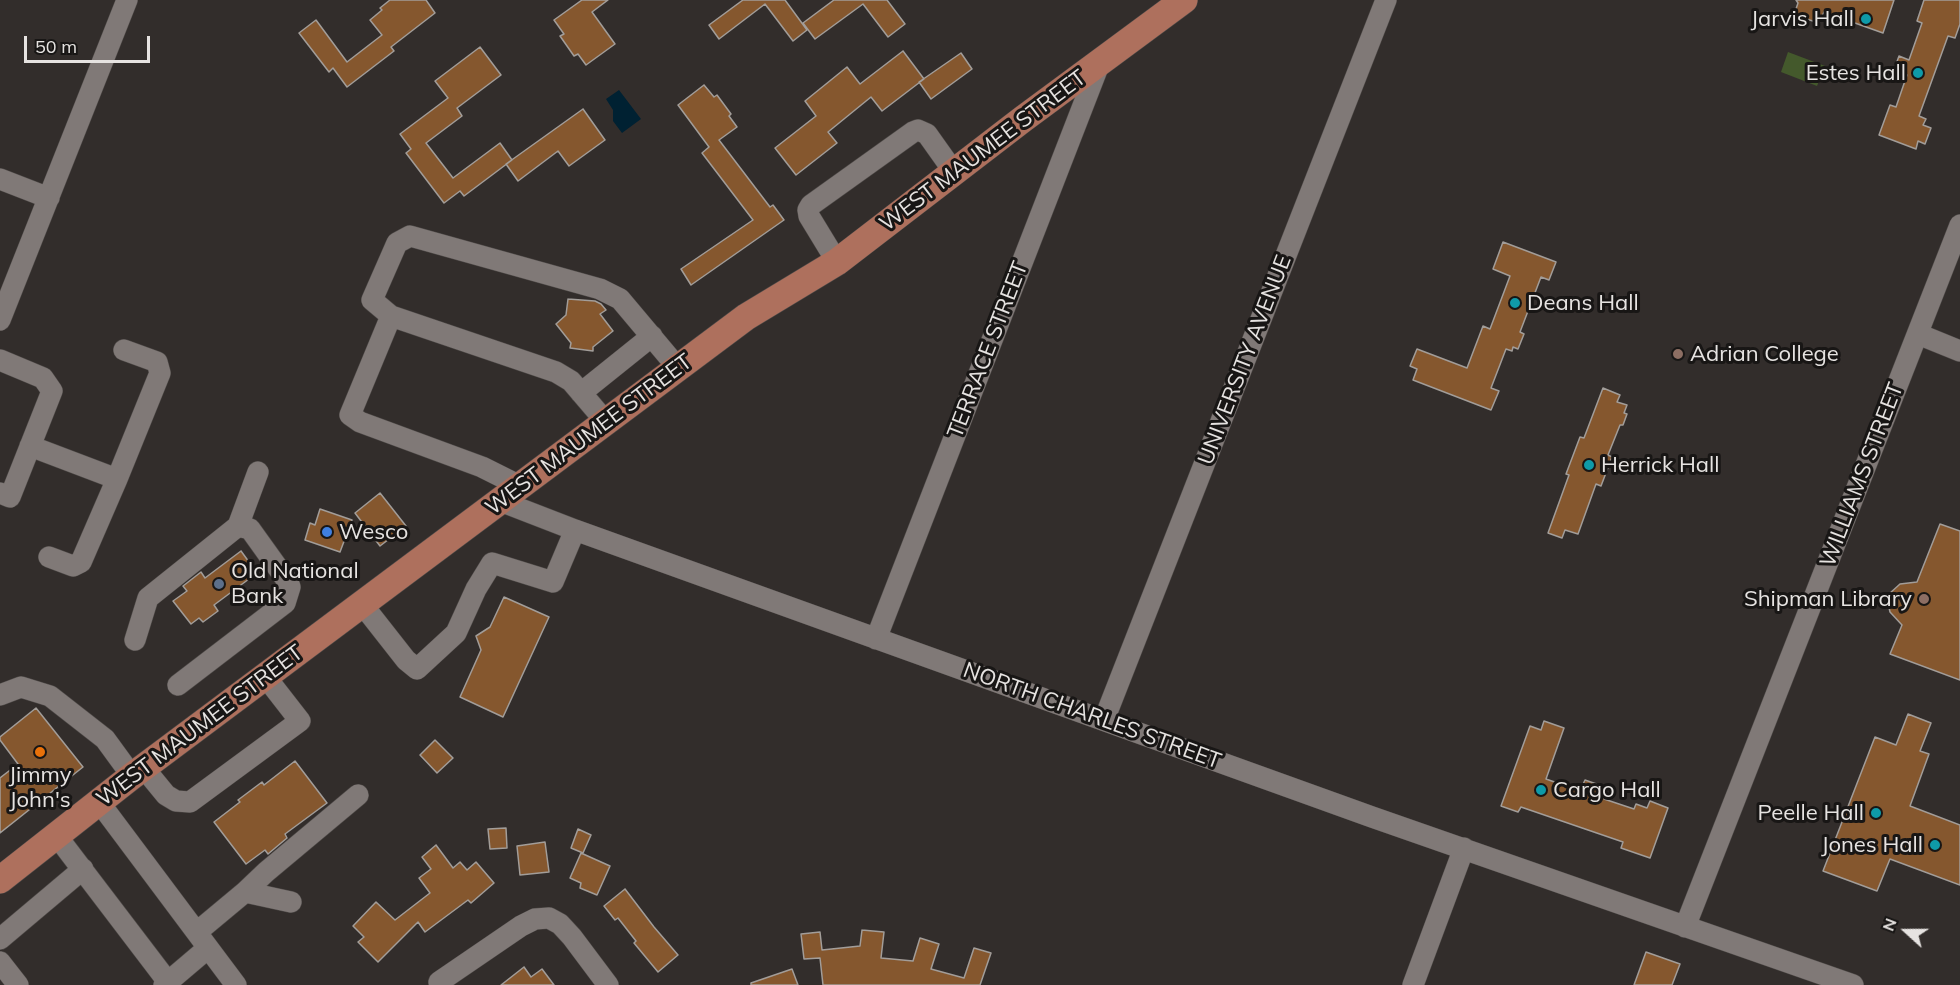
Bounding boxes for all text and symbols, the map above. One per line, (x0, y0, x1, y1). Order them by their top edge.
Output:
place label: Jarvis Hall (1751, 6, 1854, 32)
marker: Jarvis Hall (1859, 12, 1873, 26)
scale bar (27, 24, 153, 62)
text: 50 m (35, 35, 77, 58)
place label: Estes Hall (1806, 60, 1906, 86)
street label: WEST MAUMEE STREET (874, 65, 1092, 237)
marker: Estes Hall (1911, 66, 1925, 80)
street label: UNIVERSITY AVENUE (1193, 251, 1297, 469)
street label: TERRACE STREET (942, 258, 1034, 442)
place label: Deans Hall (1527, 290, 1639, 316)
marker: Deans Hall (1508, 296, 1522, 310)
place label: Adrian College (1690, 341, 1839, 367)
marker: Adrian College (1671, 347, 1685, 361)
street label: WEST MAUMEE STREET (480, 349, 698, 521)
street label: WILLIAMS STREET (1815, 379, 1909, 571)
place label: Herrick Hall (1601, 452, 1720, 478)
marker: Herrick Hall (1582, 458, 1596, 472)
place label: Wesco (339, 519, 408, 545)
marker: Wesco (320, 525, 334, 539)
place label: Old National Bank (231, 558, 359, 610)
marker: Old National Bank (212, 577, 226, 591)
place label: Shipman Library (1744, 586, 1912, 612)
marker: Shipman Library (1917, 592, 1931, 606)
street label: WEST MAUMEE STREET (91, 640, 309, 812)
street label: NORTH CHARLES STREET (960, 657, 1224, 775)
marker: Jimmy John's (33, 745, 47, 759)
place label: Jimmy John's (9, 762, 71, 813)
place label: Cargo Hall (1553, 777, 1661, 803)
marker: Cargo Hall (1534, 783, 1548, 797)
place label: Peelle Hall (1758, 800, 1864, 826)
marker: Peelle Hall (1869, 806, 1883, 820)
place label: Jones Hall (1821, 832, 1923, 858)
marker: Jones Hall (1928, 838, 1942, 852)
north arrow (1876, 901, 1936, 961)
text: N (1878, 915, 1901, 934)

